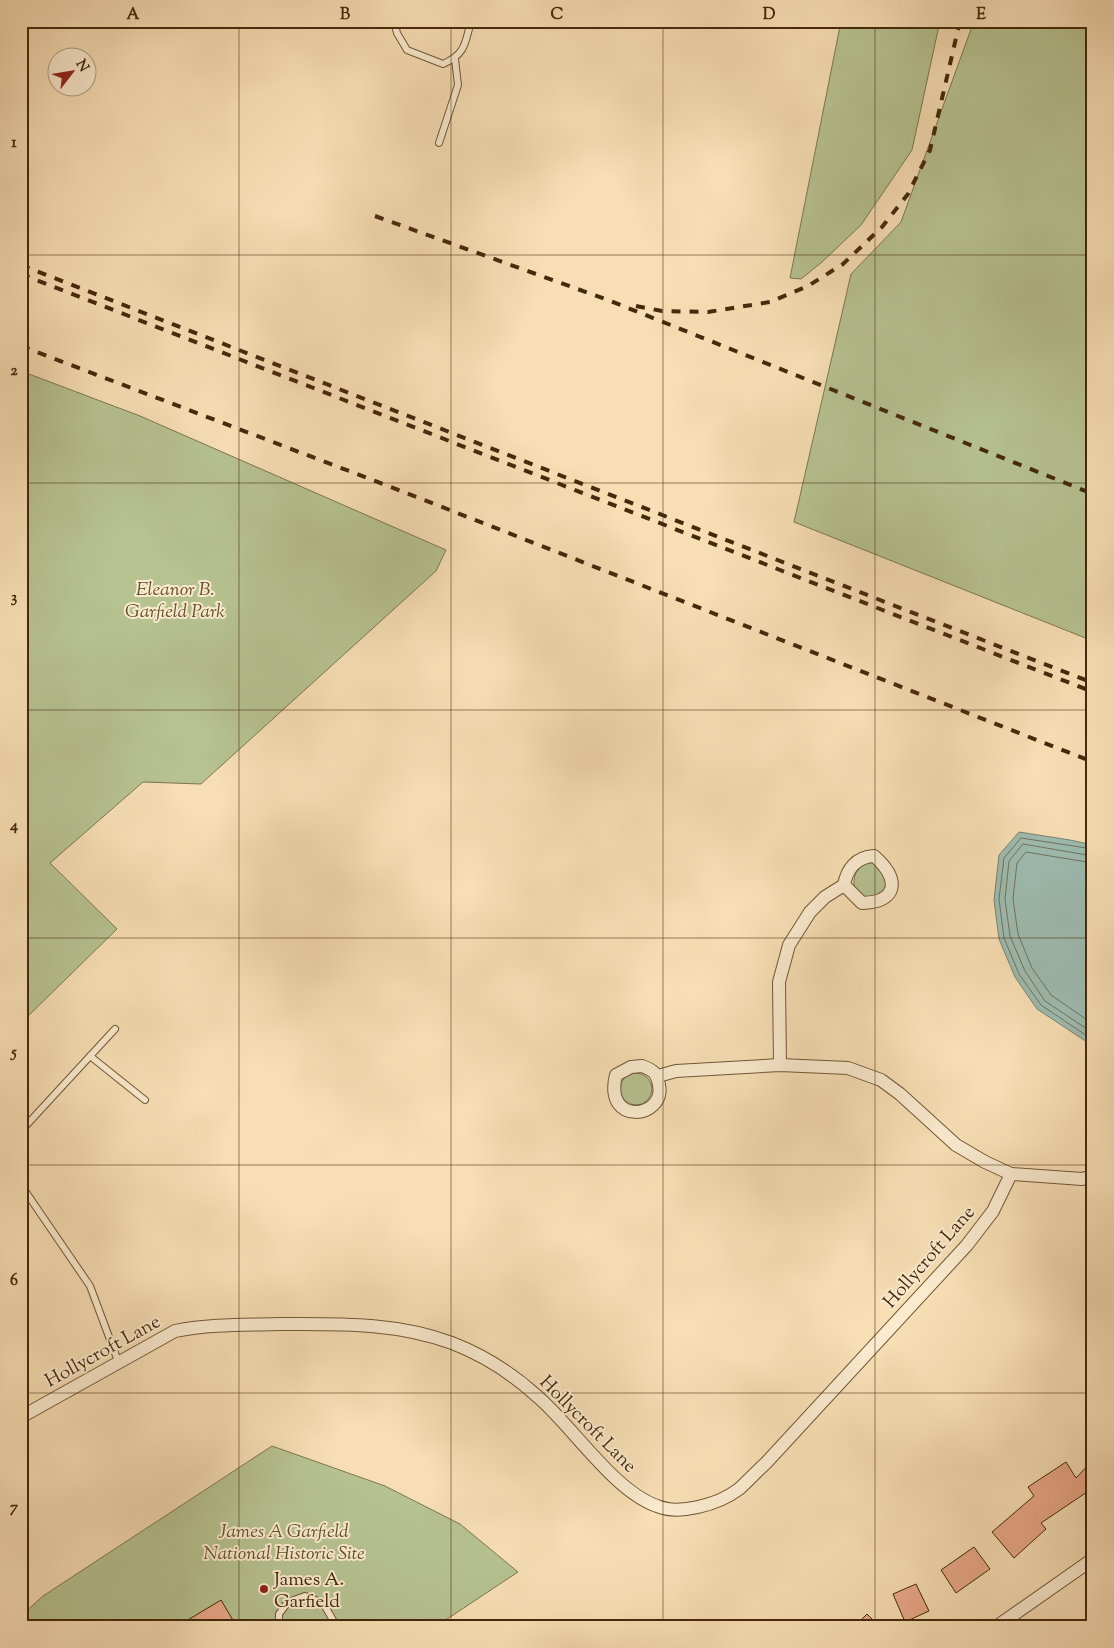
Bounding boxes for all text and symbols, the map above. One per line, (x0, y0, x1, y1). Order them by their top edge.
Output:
text: A (127, 4, 140, 27)
text: B (340, 4, 350, 27)
text: C (551, 4, 564, 27)
text: D (763, 4, 776, 27)
text: E (976, 4, 986, 27)
north arrow (48, 48, 98, 98)
text: N (70, 56, 93, 76)
text: 1 (11, 132, 17, 155)
text: 2 (10, 360, 18, 383)
park label: Eleanor B. Garfield Park (125, 577, 225, 626)
text: 3 (11, 587, 18, 610)
text: 4 (9, 815, 18, 838)
text: 5 (9, 1042, 17, 1065)
street label: Hollycroft Lane (878, 1200, 982, 1315)
text: 6 (10, 1270, 18, 1293)
street label: Hollycroft Lane (41, 1309, 166, 1395)
street label: Hollycroft Lane (532, 1370, 642, 1480)
text: 7 (10, 1497, 19, 1520)
park label: James A Garfield National Historic Site (203, 1519, 365, 1568)
place label: James A. Garfield (273, 1567, 344, 1616)
marker: James A. Garfield (258, 1583, 270, 1595)

